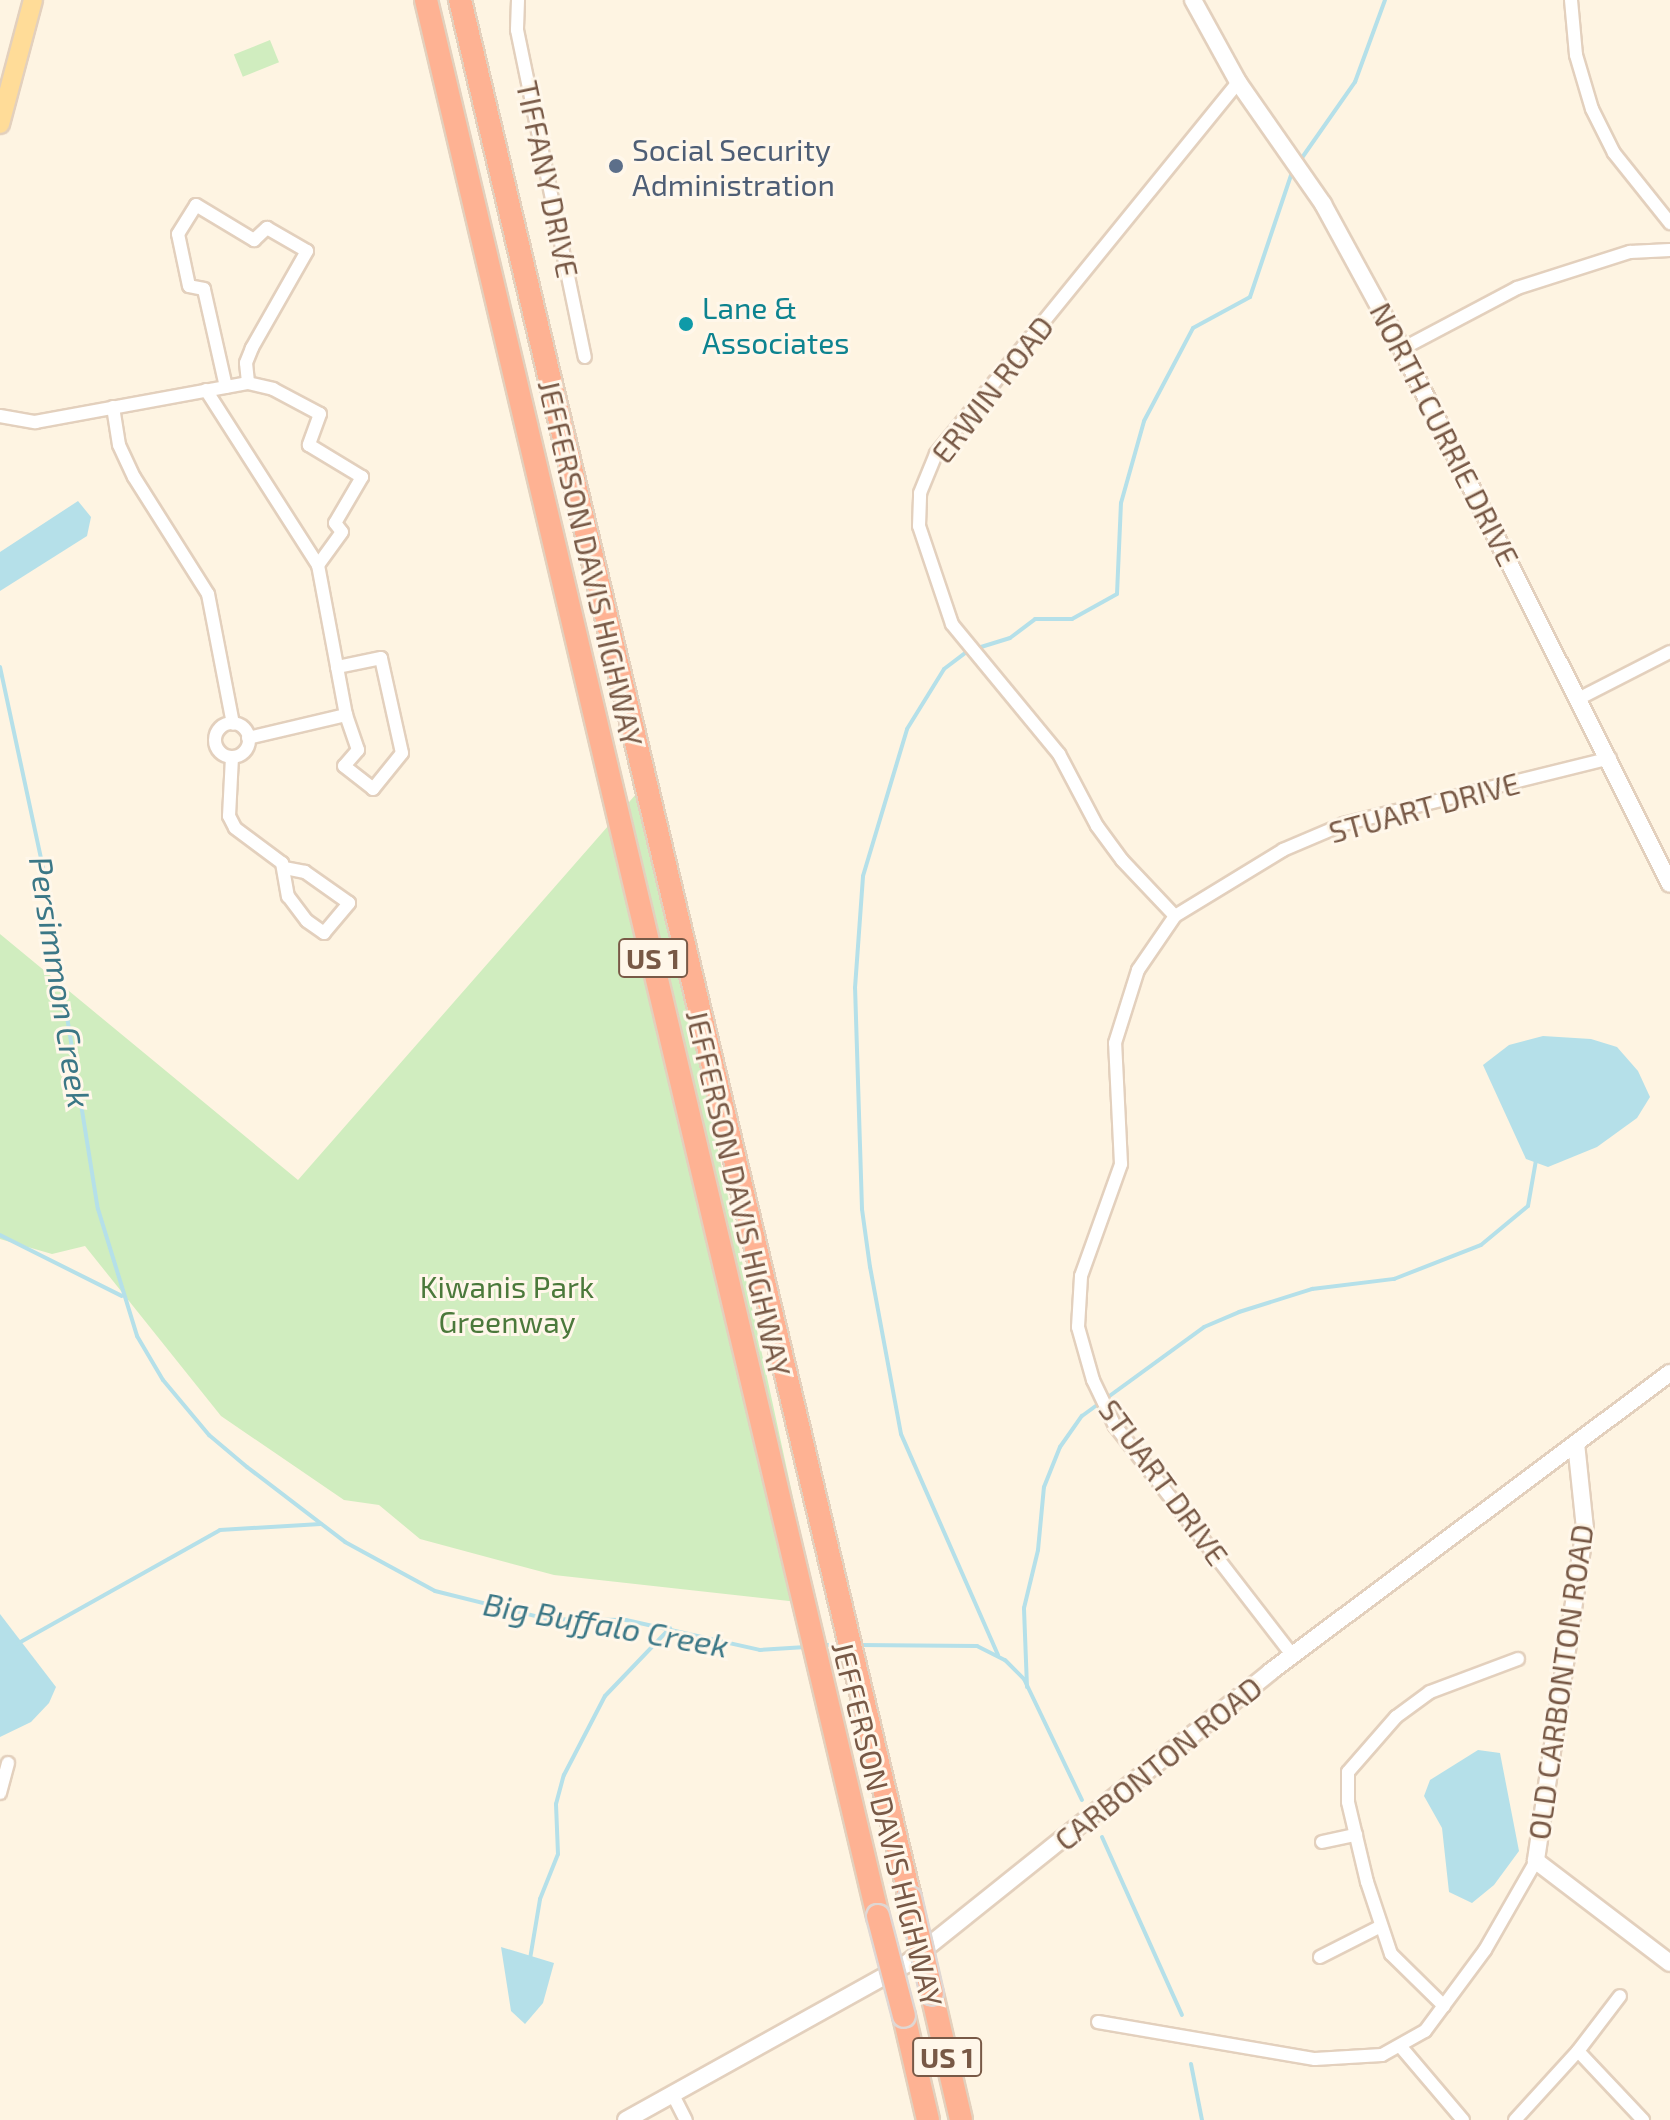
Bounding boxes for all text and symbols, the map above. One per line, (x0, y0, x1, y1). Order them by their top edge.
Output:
street label: TIFFANY DRIVE (509, 77, 587, 281)
place label: Social Security Administration (632, 131, 835, 202)
marker: Social Security Administration (607, 157, 625, 175)
place label: Lane & Associates (702, 289, 850, 360)
street label: NORTH CURRIE DRIVE (1363, 296, 1527, 572)
street label: ERWIN ROAD (923, 308, 1061, 470)
marker: Lane & Associates (677, 315, 695, 333)
street label: JEFFERSON DAVIS HIGHWAY (531, 376, 651, 750)
street label: STUART DRIVE (1324, 764, 1524, 850)
water label: Persimmon Creek (22, 854, 100, 1110)
road number: US 1 (617, 934, 689, 982)
street label: JEFFERSON DAVIS HIGHWAY (679, 1006, 799, 1380)
park label: Kiwanis Park Greenway (420, 1268, 594, 1338)
street label: STUART DRIVE (1092, 1392, 1236, 1572)
street label: OLD CARBONTON ROAD (1520, 1522, 1600, 1842)
water label: Big Buffalo Creek (480, 1584, 732, 1664)
street label: JEFFERSON DAVIS HIGHWAY (825, 1638, 951, 2010)
street label: CARBONTON ROAD (1047, 1668, 1269, 1858)
road number: US 1 (911, 2033, 983, 2081)

